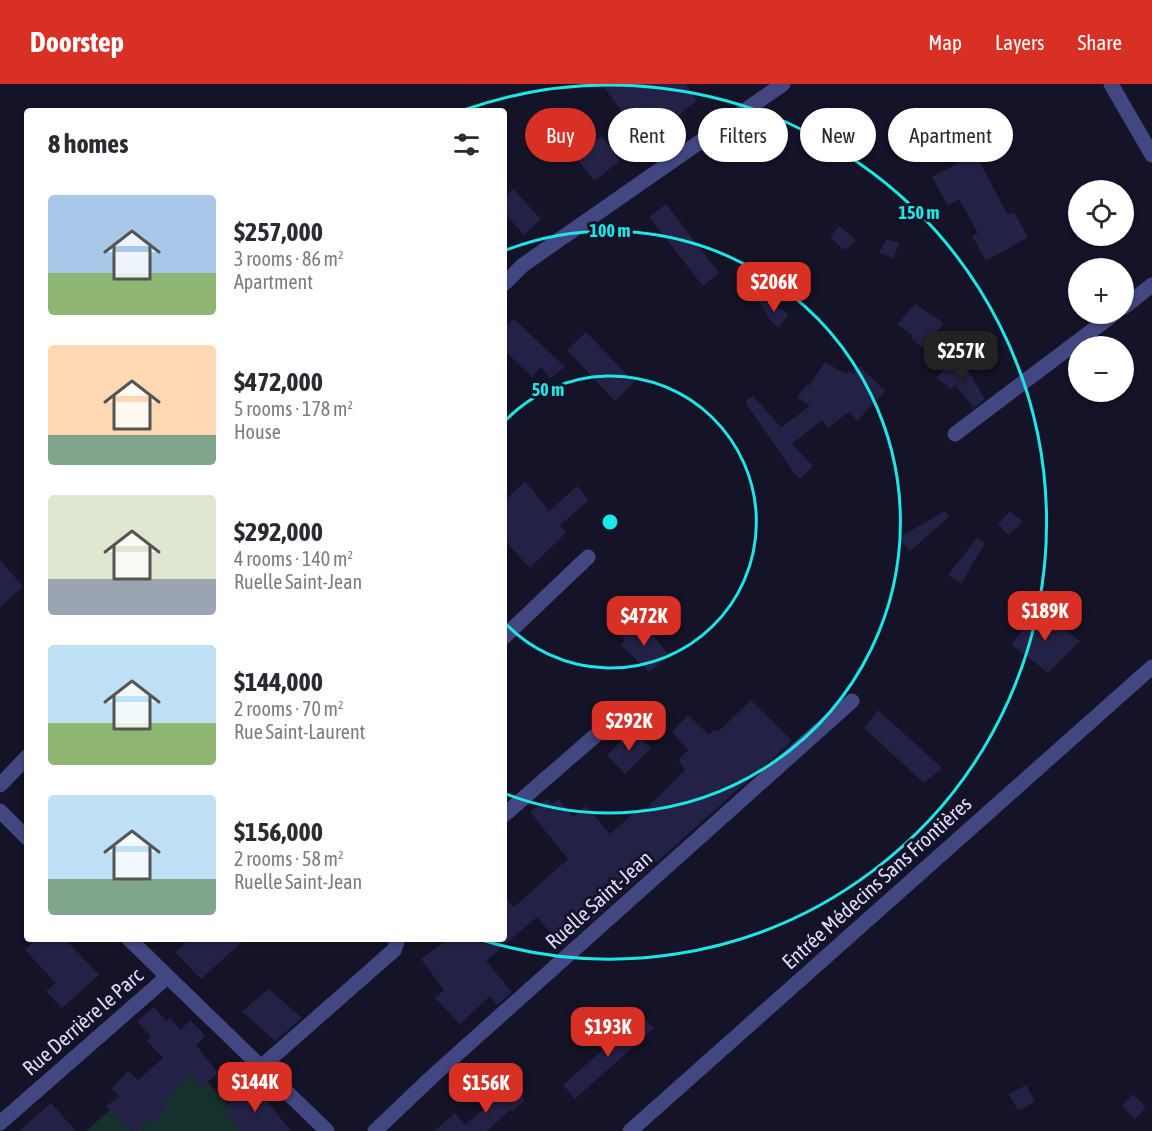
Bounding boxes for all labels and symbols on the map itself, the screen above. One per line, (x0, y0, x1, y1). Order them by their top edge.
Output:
text: 150 m (899, 202, 939, 223)
text: 100 m (590, 220, 630, 241)
pin: $206K (732, 262, 816, 313)
pin: $257K (919, 331, 1003, 382)
text: 50 m (532, 379, 564, 400)
centre of rings (600, 512, 620, 532)
pin: $189K (1003, 591, 1087, 642)
pin: $472K (602, 596, 686, 647)
pin: $292K (587, 701, 671, 752)
street label: Entrée Médecins Sans Frontières (777, 791, 976, 974)
street label: Ruelle Saint-Jean (540, 845, 656, 953)
street label: Rue Derrière le Parc (17, 962, 147, 1080)
pin: $193K (566, 1007, 650, 1058)
pin: $144K (213, 1062, 297, 1113)
pin: $156K (444, 1063, 528, 1114)

